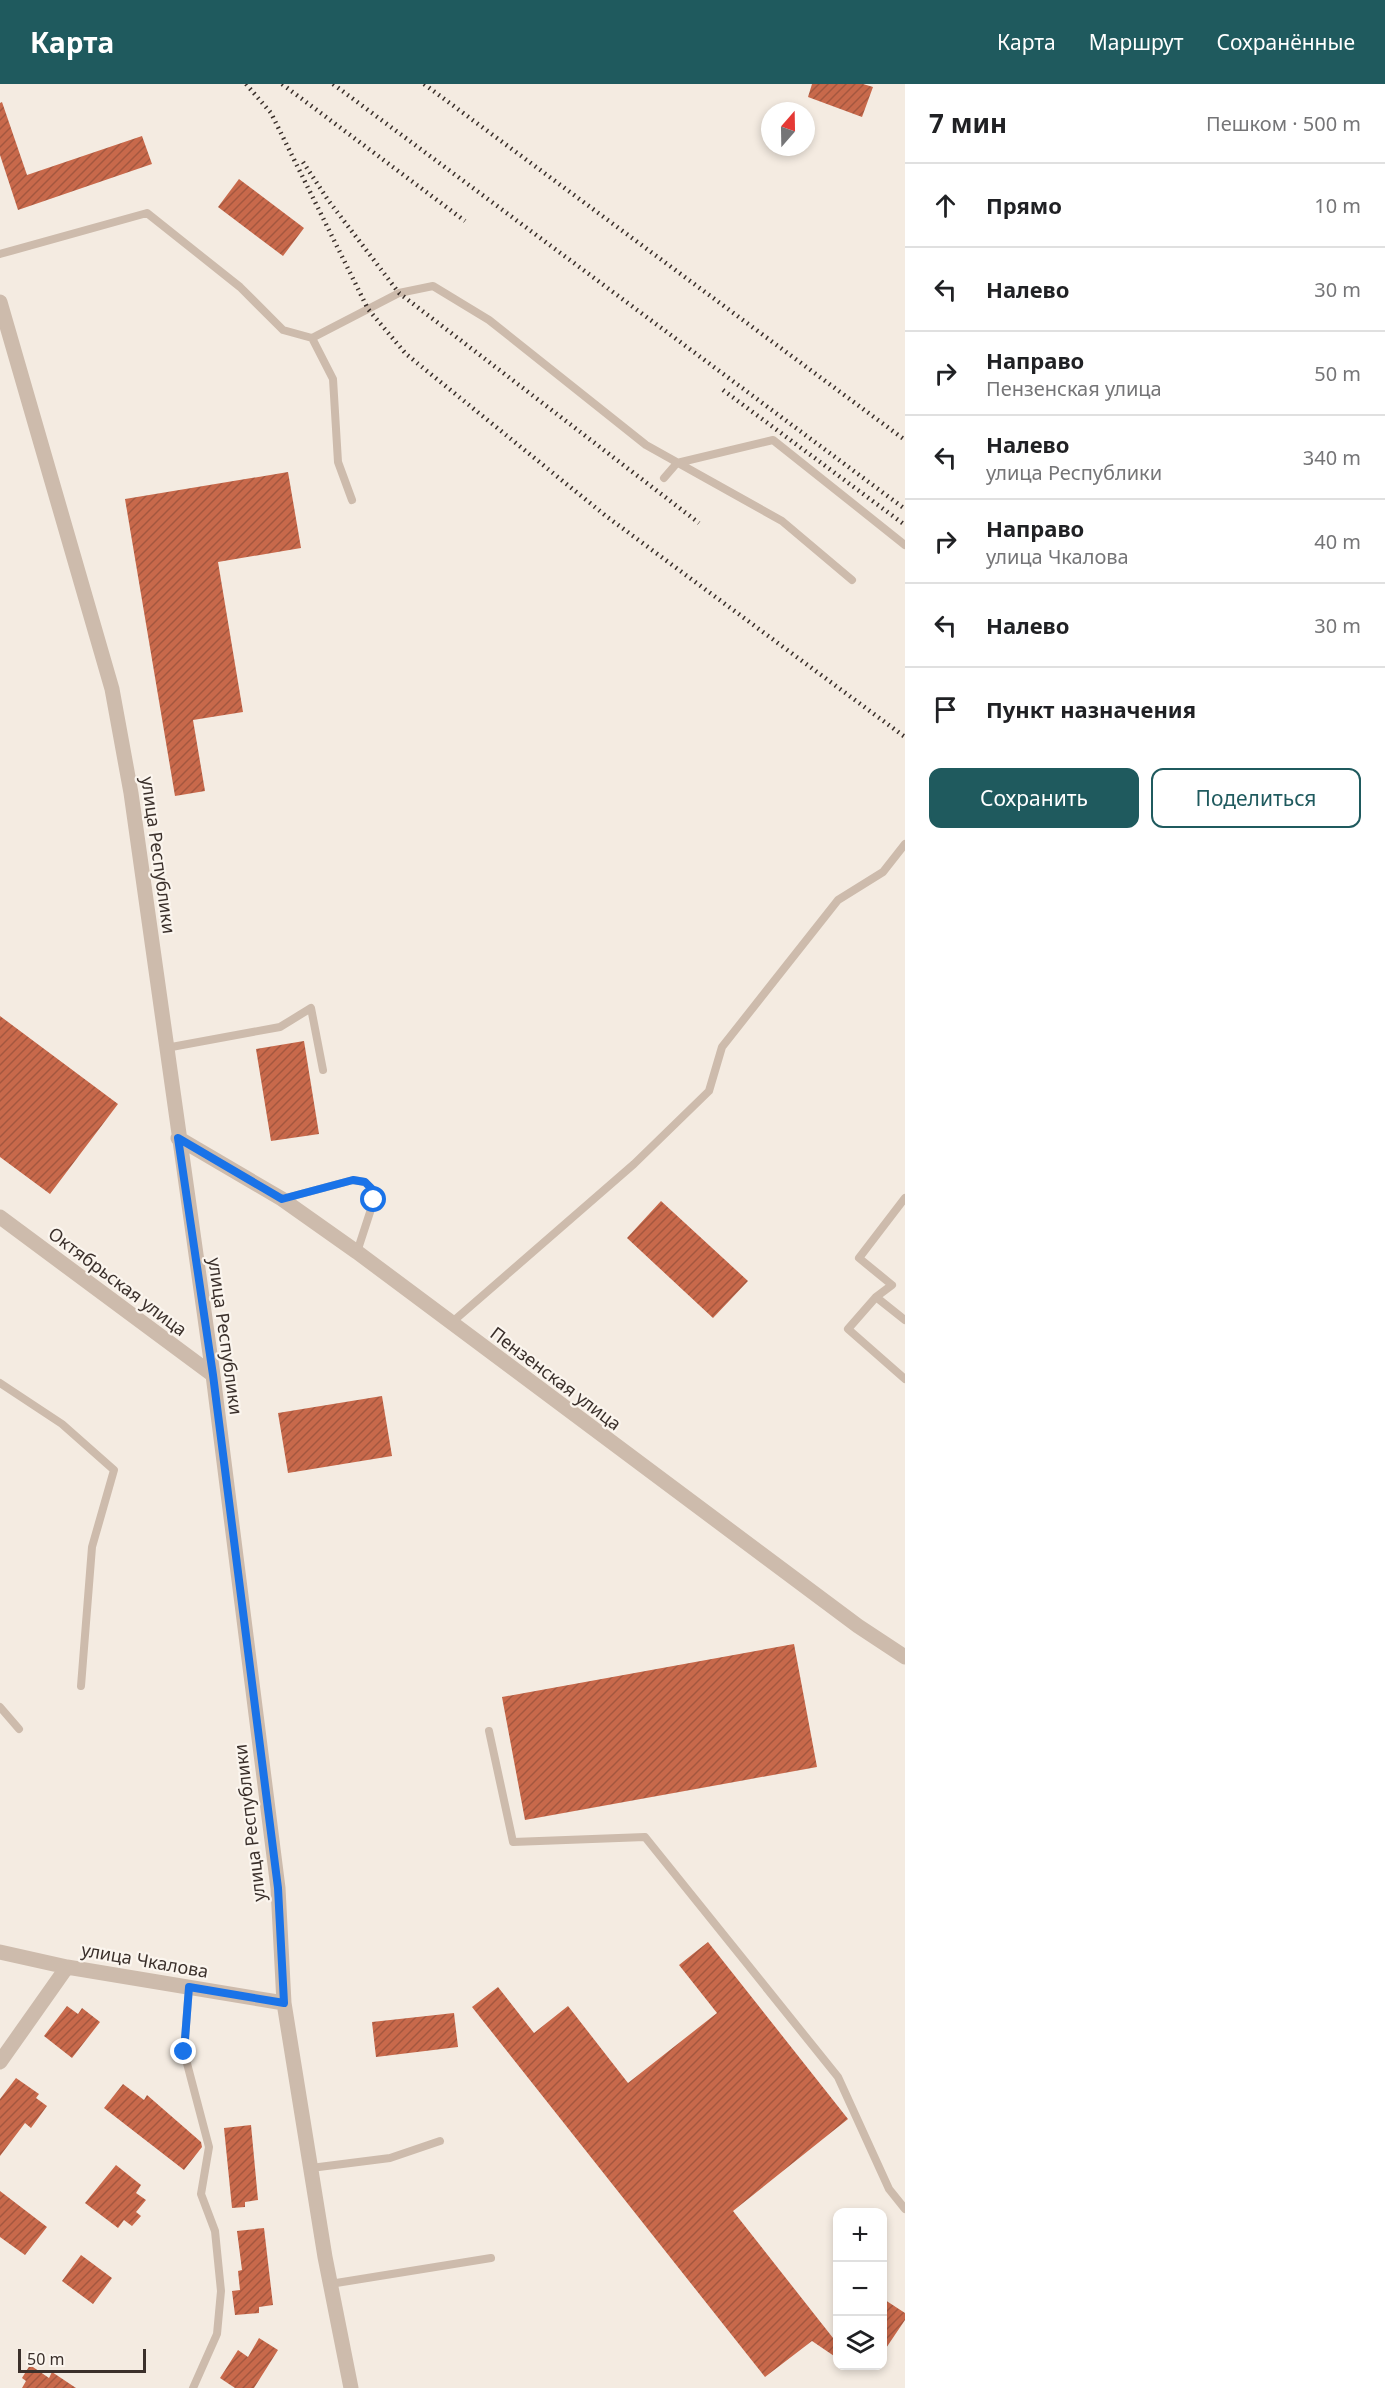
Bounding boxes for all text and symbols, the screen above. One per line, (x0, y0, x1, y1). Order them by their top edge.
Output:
text: Карта (30, 23, 114, 61)
text: Карта (997, 28, 1056, 56)
text: Маршрут (1089, 28, 1184, 56)
text: Сохранённые (1217, 28, 1355, 56)
north arrow (761, 102, 815, 156)
text: 7 мин (929, 105, 1007, 141)
text: Пешком · 500 m (1206, 110, 1361, 137)
icon: ahead (929, 189, 962, 222)
text: Прямо (986, 190, 1062, 220)
text: 10 m (1314, 192, 1361, 219)
icon: left (929, 273, 962, 306)
text: Налево (986, 274, 1069, 304)
text: 30 m (1314, 276, 1361, 303)
text: Направо (986, 345, 1084, 375)
icon: right (929, 357, 962, 390)
text: 50 m (1314, 360, 1361, 387)
text: Пензенская улица (986, 375, 1162, 402)
text: Налево (986, 429, 1069, 459)
icon: left (929, 441, 962, 474)
text: 340 m (1303, 444, 1361, 471)
text: улица Республики (986, 459, 1162, 486)
text: Направо (986, 513, 1084, 543)
icon: right (929, 525, 962, 558)
text: 40 m (1314, 528, 1361, 555)
text: улица Чкалова (986, 543, 1129, 570)
icon: left (929, 609, 962, 642)
text: Налево (986, 610, 1069, 640)
text: 30 m (1314, 612, 1361, 639)
icon: arrive (929, 693, 962, 726)
text: Пункт назначения (986, 694, 1196, 724)
button: Сохранить (929, 768, 1139, 828)
button: Поделиться (1151, 768, 1361, 828)
street label: улица Республики (136, 775, 182, 935)
route start (360, 1186, 386, 1212)
street label: Октябрьская улица (44, 1221, 192, 1341)
street label: улица Республики (203, 1256, 249, 1416)
street label: Пензенская улица (486, 1321, 626, 1435)
street label: улица Республики (227, 1743, 271, 1903)
street label: улица Чкалова (80, 1937, 210, 1983)
route end (170, 2038, 196, 2064)
map controls (833, 2208, 887, 2370)
button: + (833, 2208, 887, 2262)
button: − (833, 2262, 887, 2316)
button: layers (833, 2316, 887, 2370)
scale bar (18, 2346, 146, 2374)
text: 50 m (27, 2348, 64, 2370)

